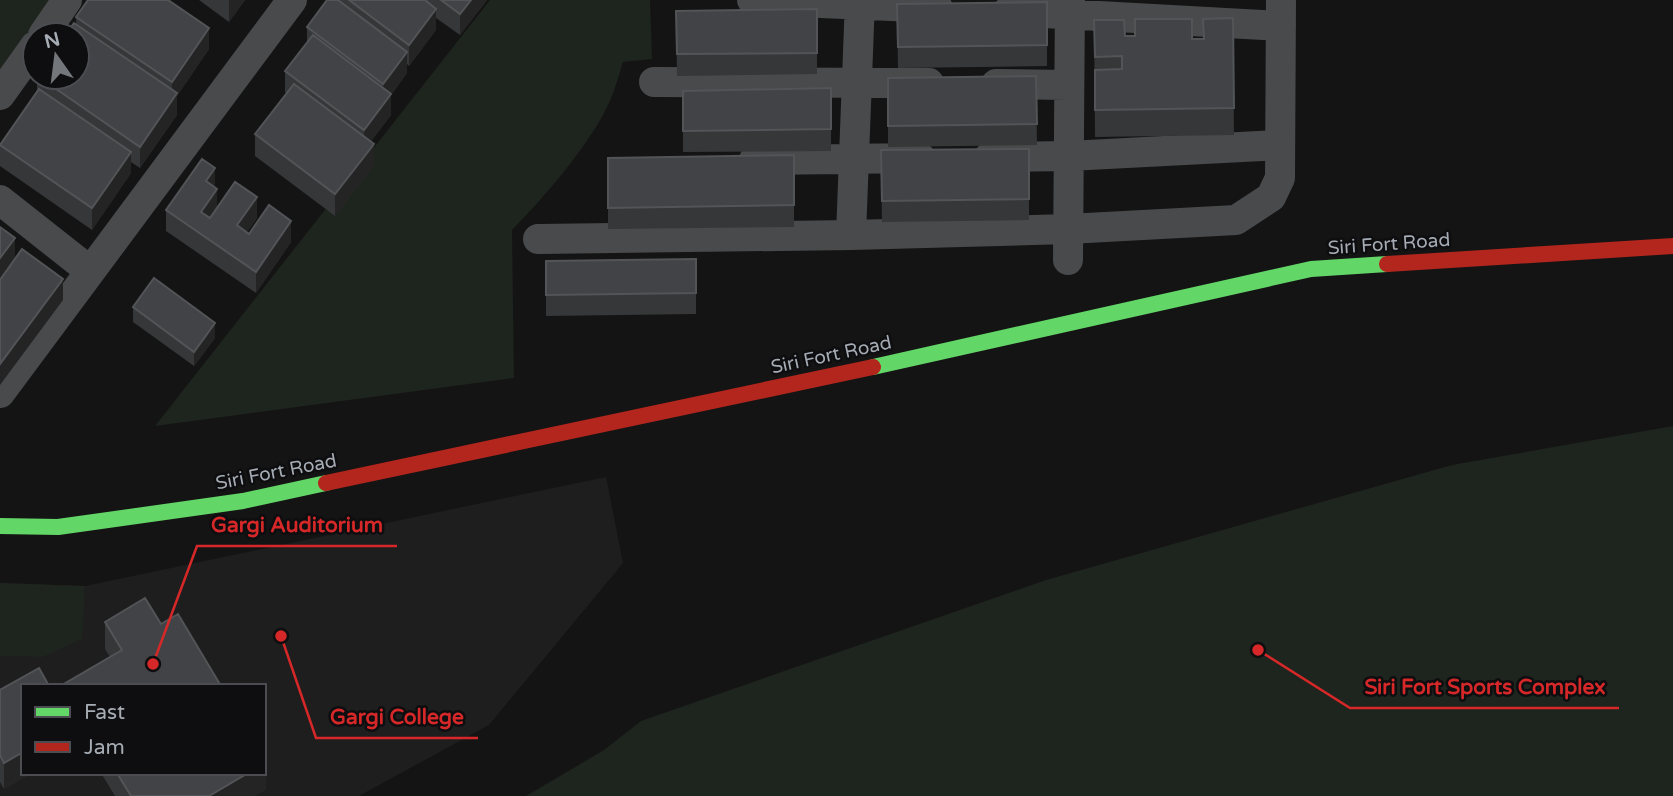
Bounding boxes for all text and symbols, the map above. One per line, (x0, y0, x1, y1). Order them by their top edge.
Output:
north arrow (21, 21, 91, 91)
text: N (42, 28, 62, 53)
street label: Siri Fort Road (1327, 229, 1451, 259)
street label: Siri Fort Road (769, 331, 894, 379)
street label: Siri Fort Road (214, 449, 339, 494)
callout: Gargi Auditorium (197, 504, 397, 546)
text: Gargi Auditorium (211, 513, 383, 538)
callout: Siri Fort Sports Complex (1350, 666, 1619, 708)
text: Siri Fort Sports Complex (1364, 675, 1606, 700)
legend (21, 684, 266, 775)
callout: Gargi College (316, 696, 478, 738)
text: Fast (84, 700, 125, 725)
text: Gargi College (330, 705, 464, 730)
text: Jam (84, 735, 125, 760)

